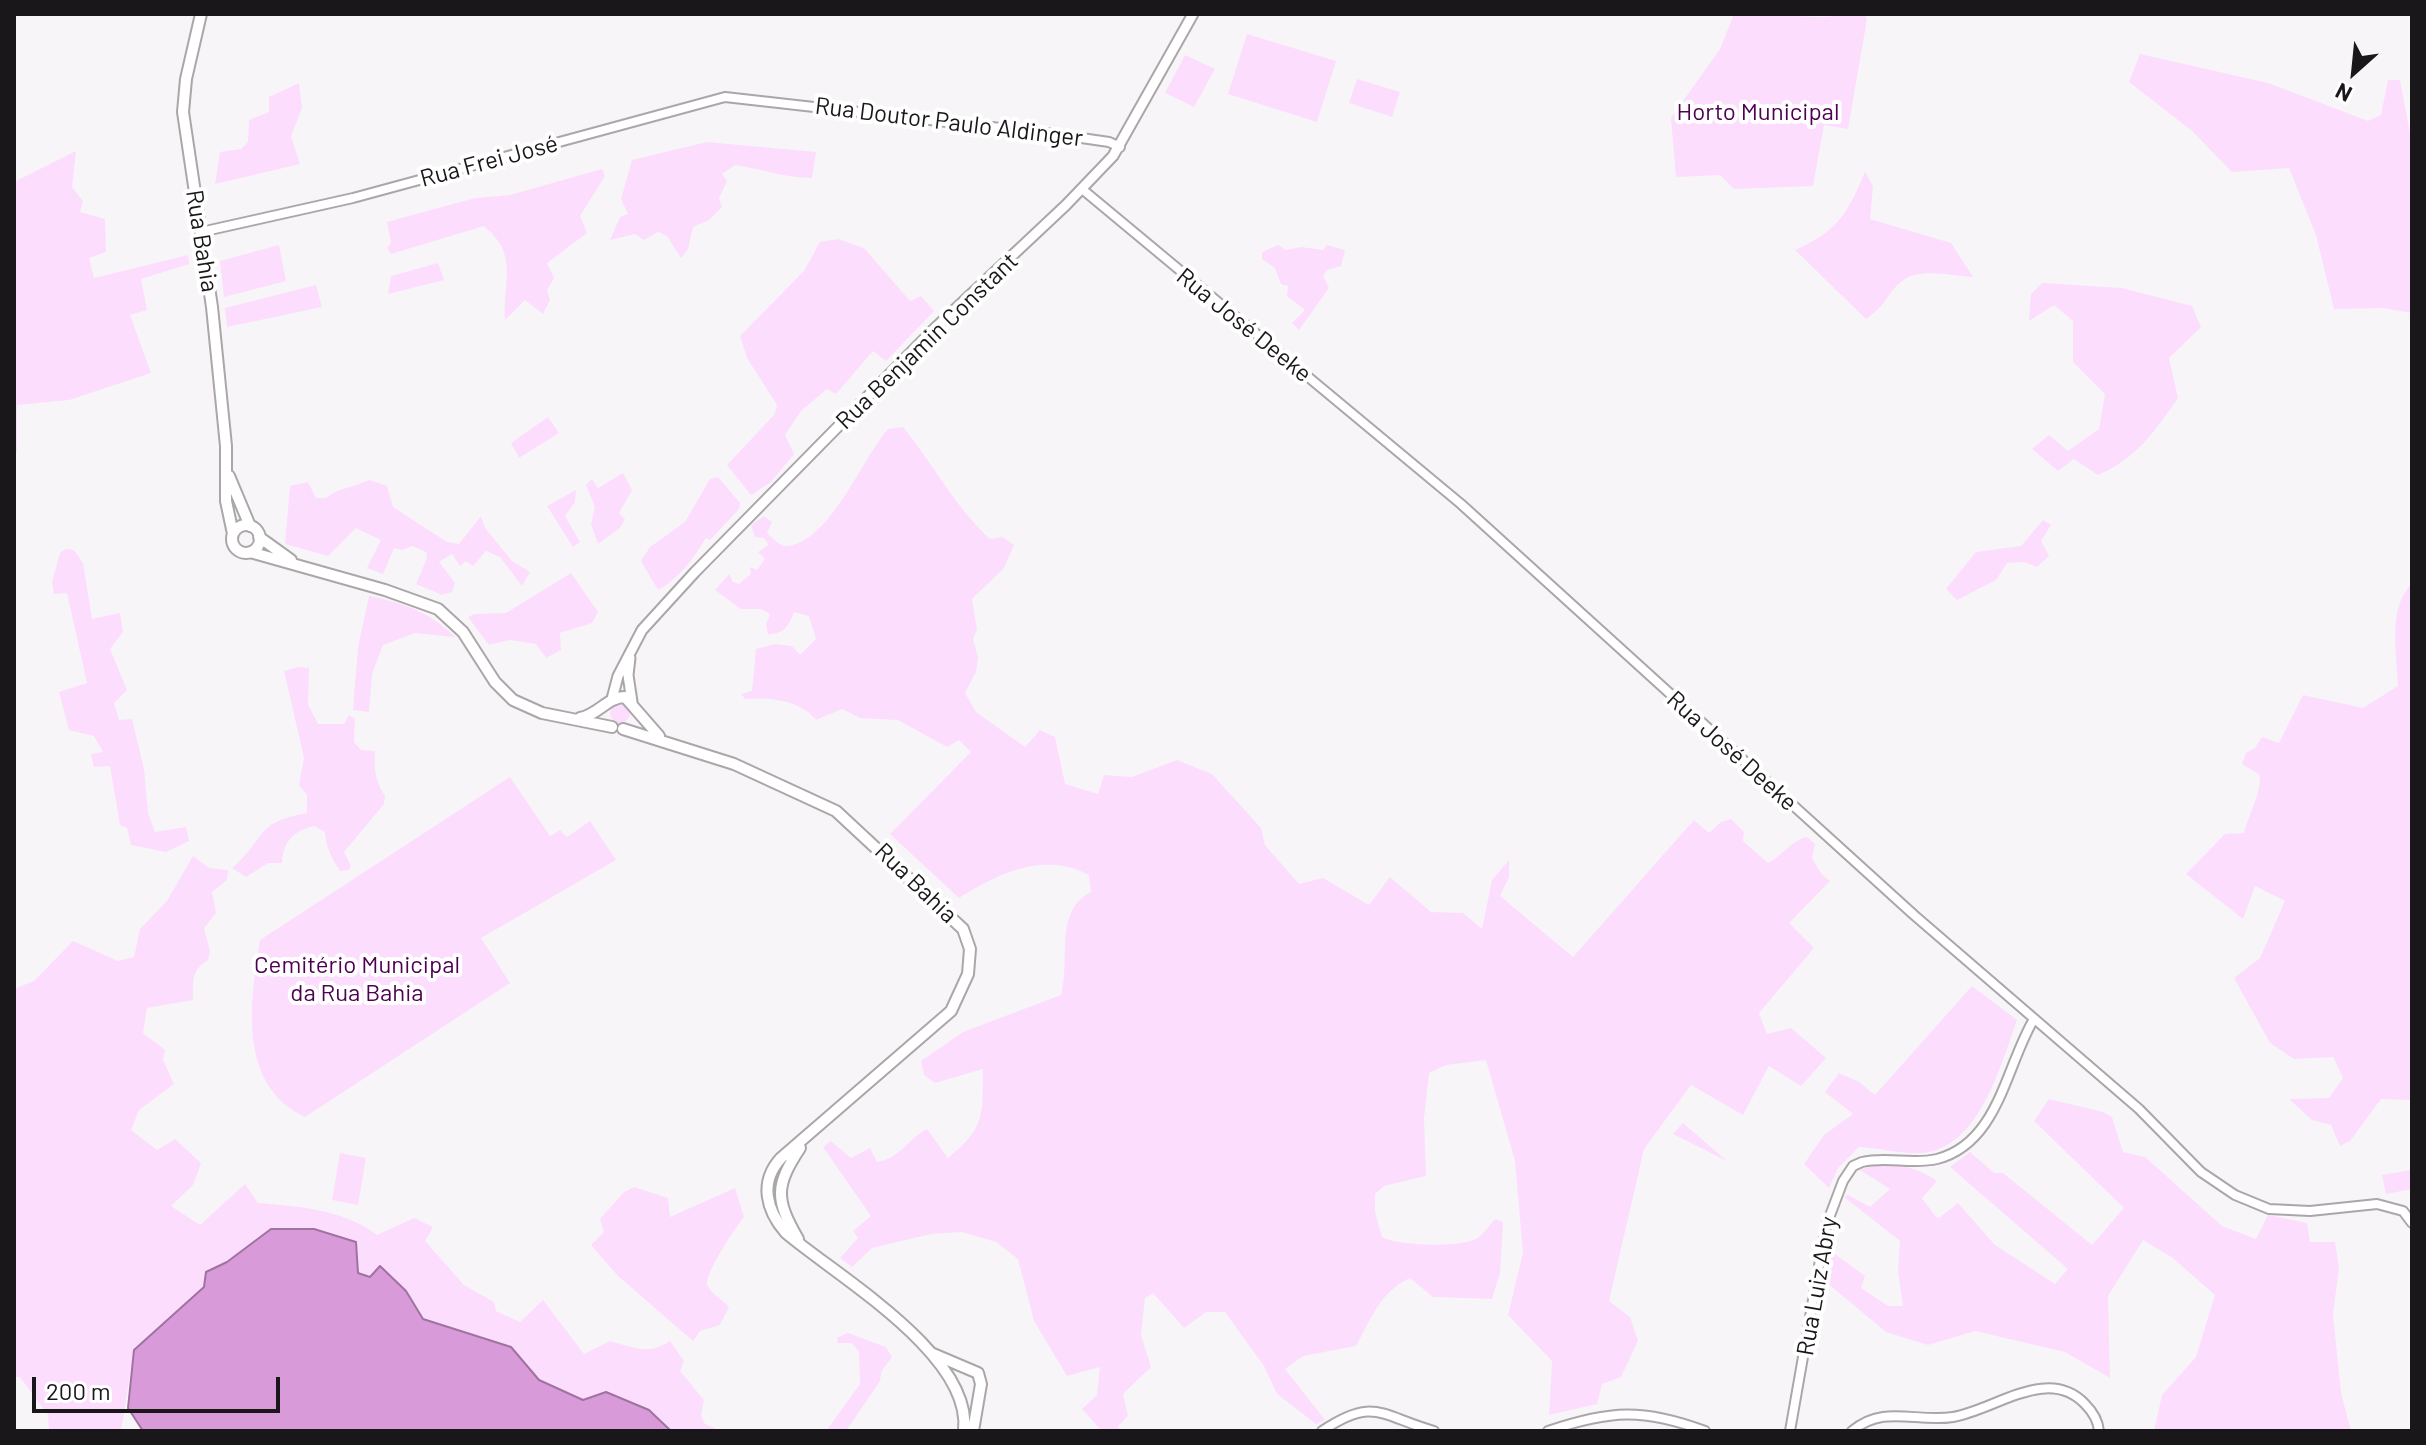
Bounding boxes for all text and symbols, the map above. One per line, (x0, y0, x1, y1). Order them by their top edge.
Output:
north arrow (2314, 32, 2394, 112)
text: N (2331, 78, 2356, 108)
street label: Rua Doutor Paulo Aldinger (813, 91, 1085, 153)
park label: Horto Municipal (1677, 98, 1839, 126)
street label: Rua Frei José (417, 129, 561, 193)
street label: Rua Bahia (180, 188, 224, 294)
street label: Rua Benjamin Constant (830, 247, 1024, 435)
street label: Rua José Deeke (1171, 262, 1317, 388)
street label: Rua José Deeke (1661, 685, 1803, 817)
street label: Rua Bahia (869, 837, 963, 929)
park label: Cemitério Municipal da Rua Bahia (254, 951, 460, 1007)
street label: Rua Luiz Abry (1791, 1214, 1843, 1358)
scale bar (36, 1361, 284, 1411)
text: 200 m (46, 1376, 111, 1405)

